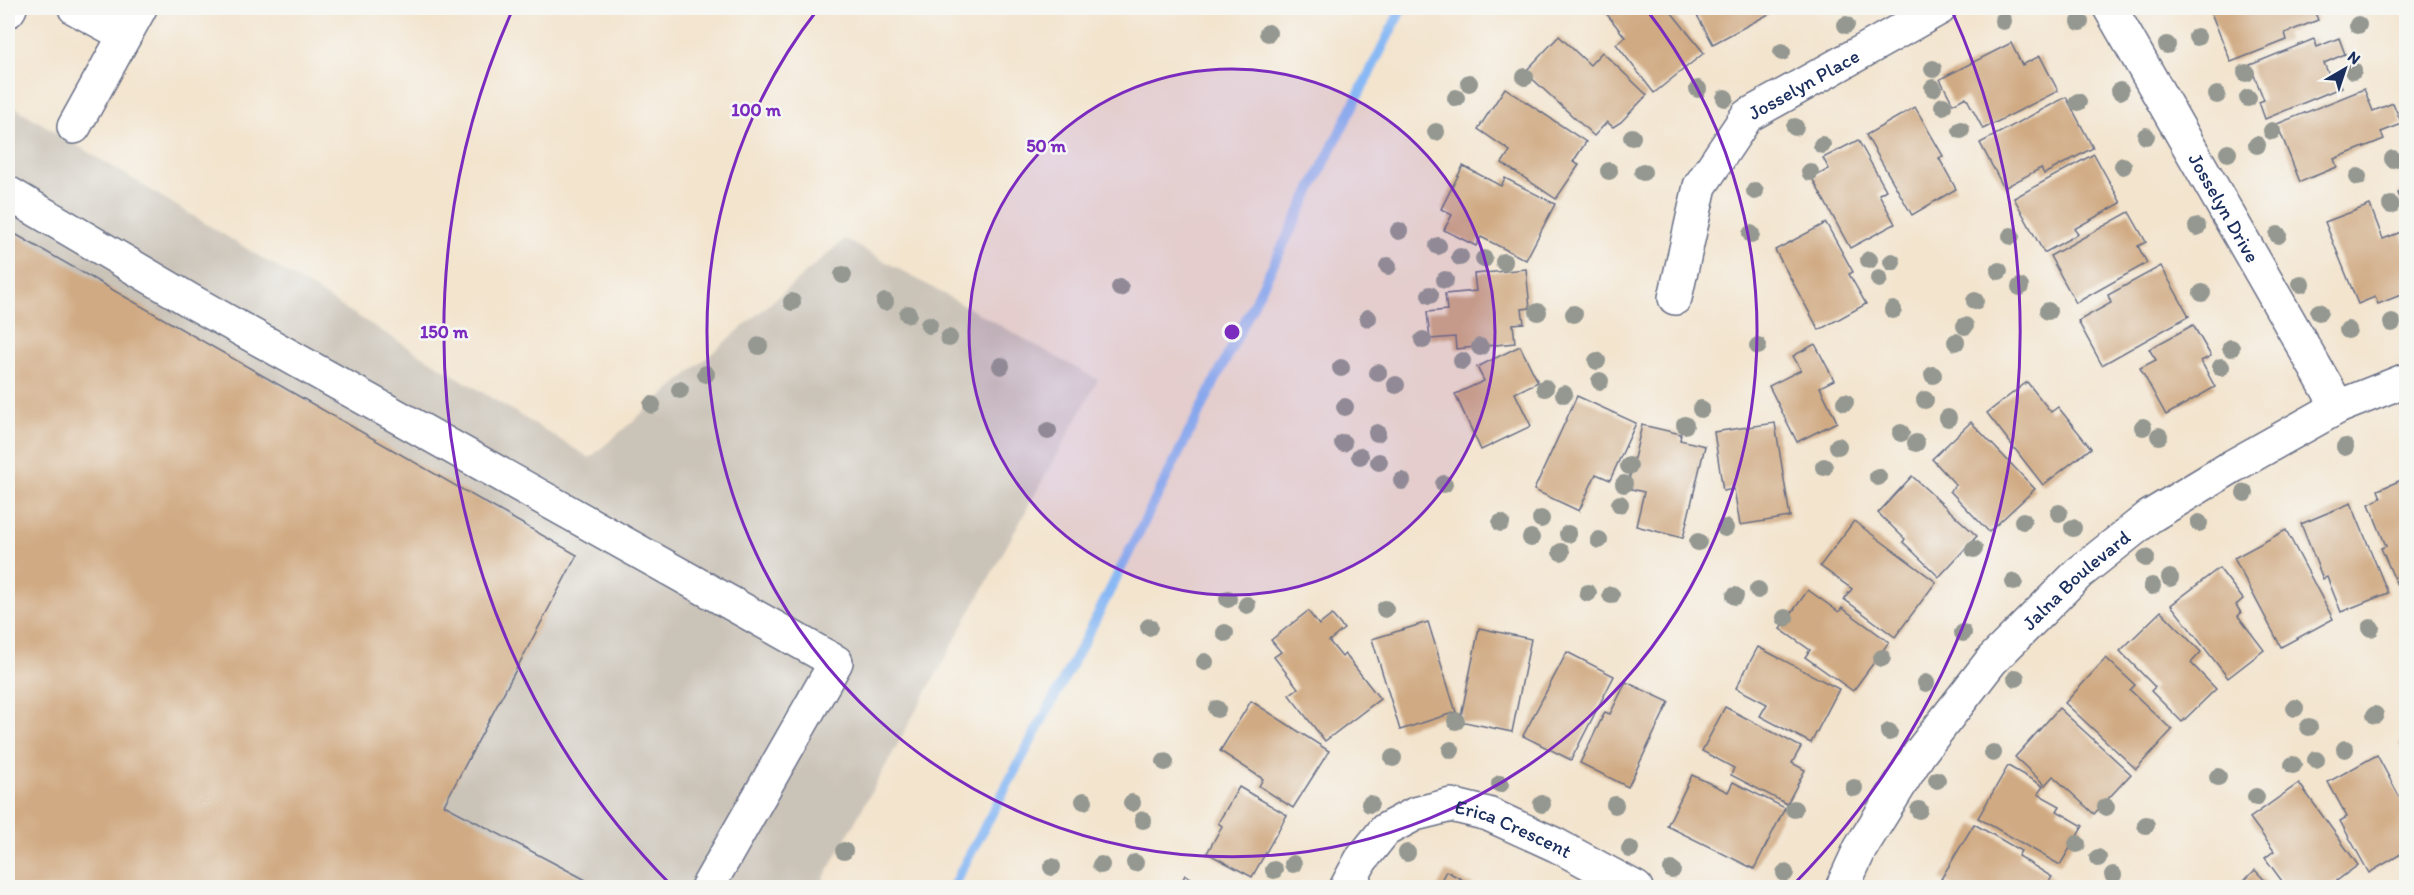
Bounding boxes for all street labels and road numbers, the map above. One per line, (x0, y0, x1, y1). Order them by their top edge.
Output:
street label: Josselyn Place (1744, 44, 1863, 125)
street label: Josselyn Drive (2183, 149, 2265, 267)
street label: Jalna Boulevard (2017, 525, 2135, 635)
street label: Erica Crescent (1453, 794, 1576, 863)

